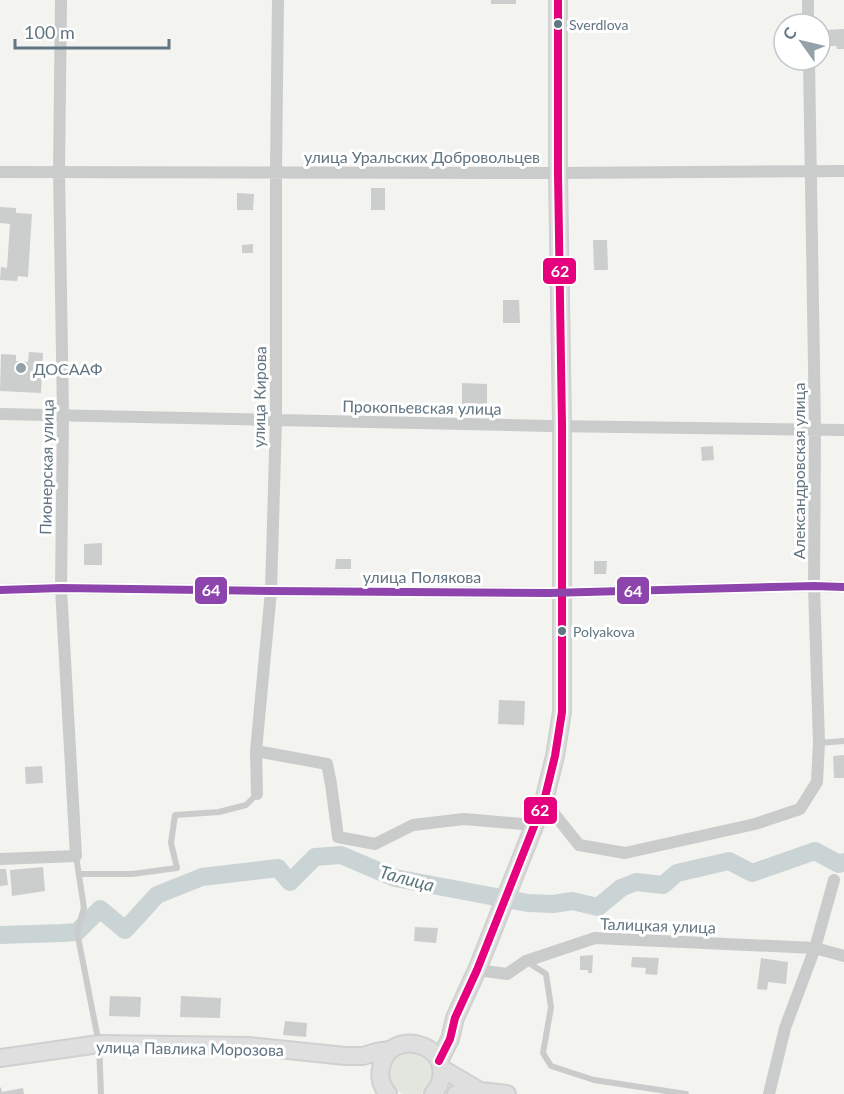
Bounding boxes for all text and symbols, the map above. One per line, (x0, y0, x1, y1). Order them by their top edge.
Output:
scale bar (15, 12, 170, 50)
north arrow (772, 12, 832, 72)
place label: Sverdlova (569, 16, 628, 33)
marker: Sverdlova (552, 18, 564, 30)
text: 100 m (24, 21, 75, 43)
text: С (778, 23, 800, 43)
street label: улица Уральских Добровольцев (304, 147, 540, 166)
line badge: 62 (542, 257, 577, 285)
text: 62 (551, 261, 569, 280)
street label: улица Кирова (249, 346, 269, 448)
place label: ДОСААФ (33, 359, 103, 378)
marker: ДОСААФ (14, 361, 28, 375)
street label: Александровская улица (789, 383, 808, 559)
street label: Прокопьевская улица (342, 396, 502, 418)
street label: Пионерская улица (35, 399, 57, 535)
street label: улица Полякова (363, 567, 481, 586)
line badge: 64 (194, 576, 228, 605)
line badge: 64 (616, 576, 650, 605)
text: 64 (202, 580, 220, 599)
text: 64 (624, 581, 642, 600)
place label: Polyakova (573, 623, 635, 640)
marker: Polyakova (556, 625, 568, 637)
line badge: 62 (523, 796, 558, 825)
text: 62 (531, 800, 549, 819)
water label: Талица (377, 860, 437, 896)
street label: Талицкая улица (600, 913, 716, 937)
street label: улица Павлика Морозова (96, 1037, 284, 1059)

